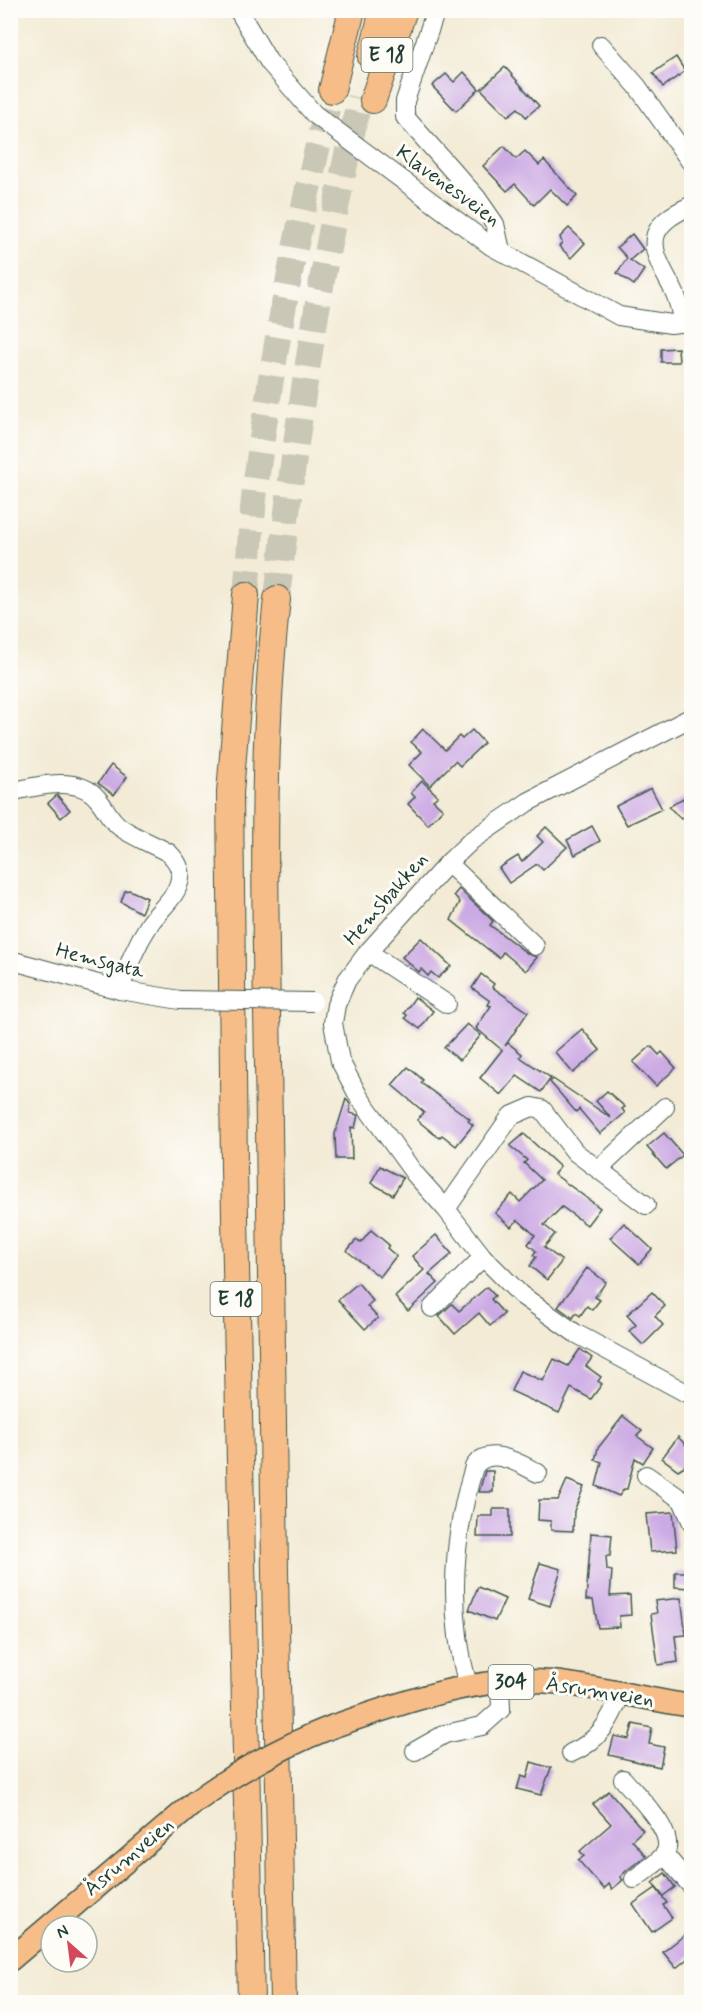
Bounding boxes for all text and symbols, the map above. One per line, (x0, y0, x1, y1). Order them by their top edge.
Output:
road number: E 18 (362, 38, 412, 72)
street label: Klavenesveien (390, 138, 506, 234)
street label: Hemsbakken (338, 846, 434, 952)
street label: Hemsgata (53, 936, 148, 986)
road number: E 18 (210, 1282, 262, 1316)
road number: 304 (488, 1665, 534, 1699)
street label: Åsrumveien (544, 1670, 656, 1714)
street label: Åsrumveien (78, 1811, 180, 1903)
north arrow (39, 1914, 99, 1974)
text: N (53, 1920, 72, 1944)

